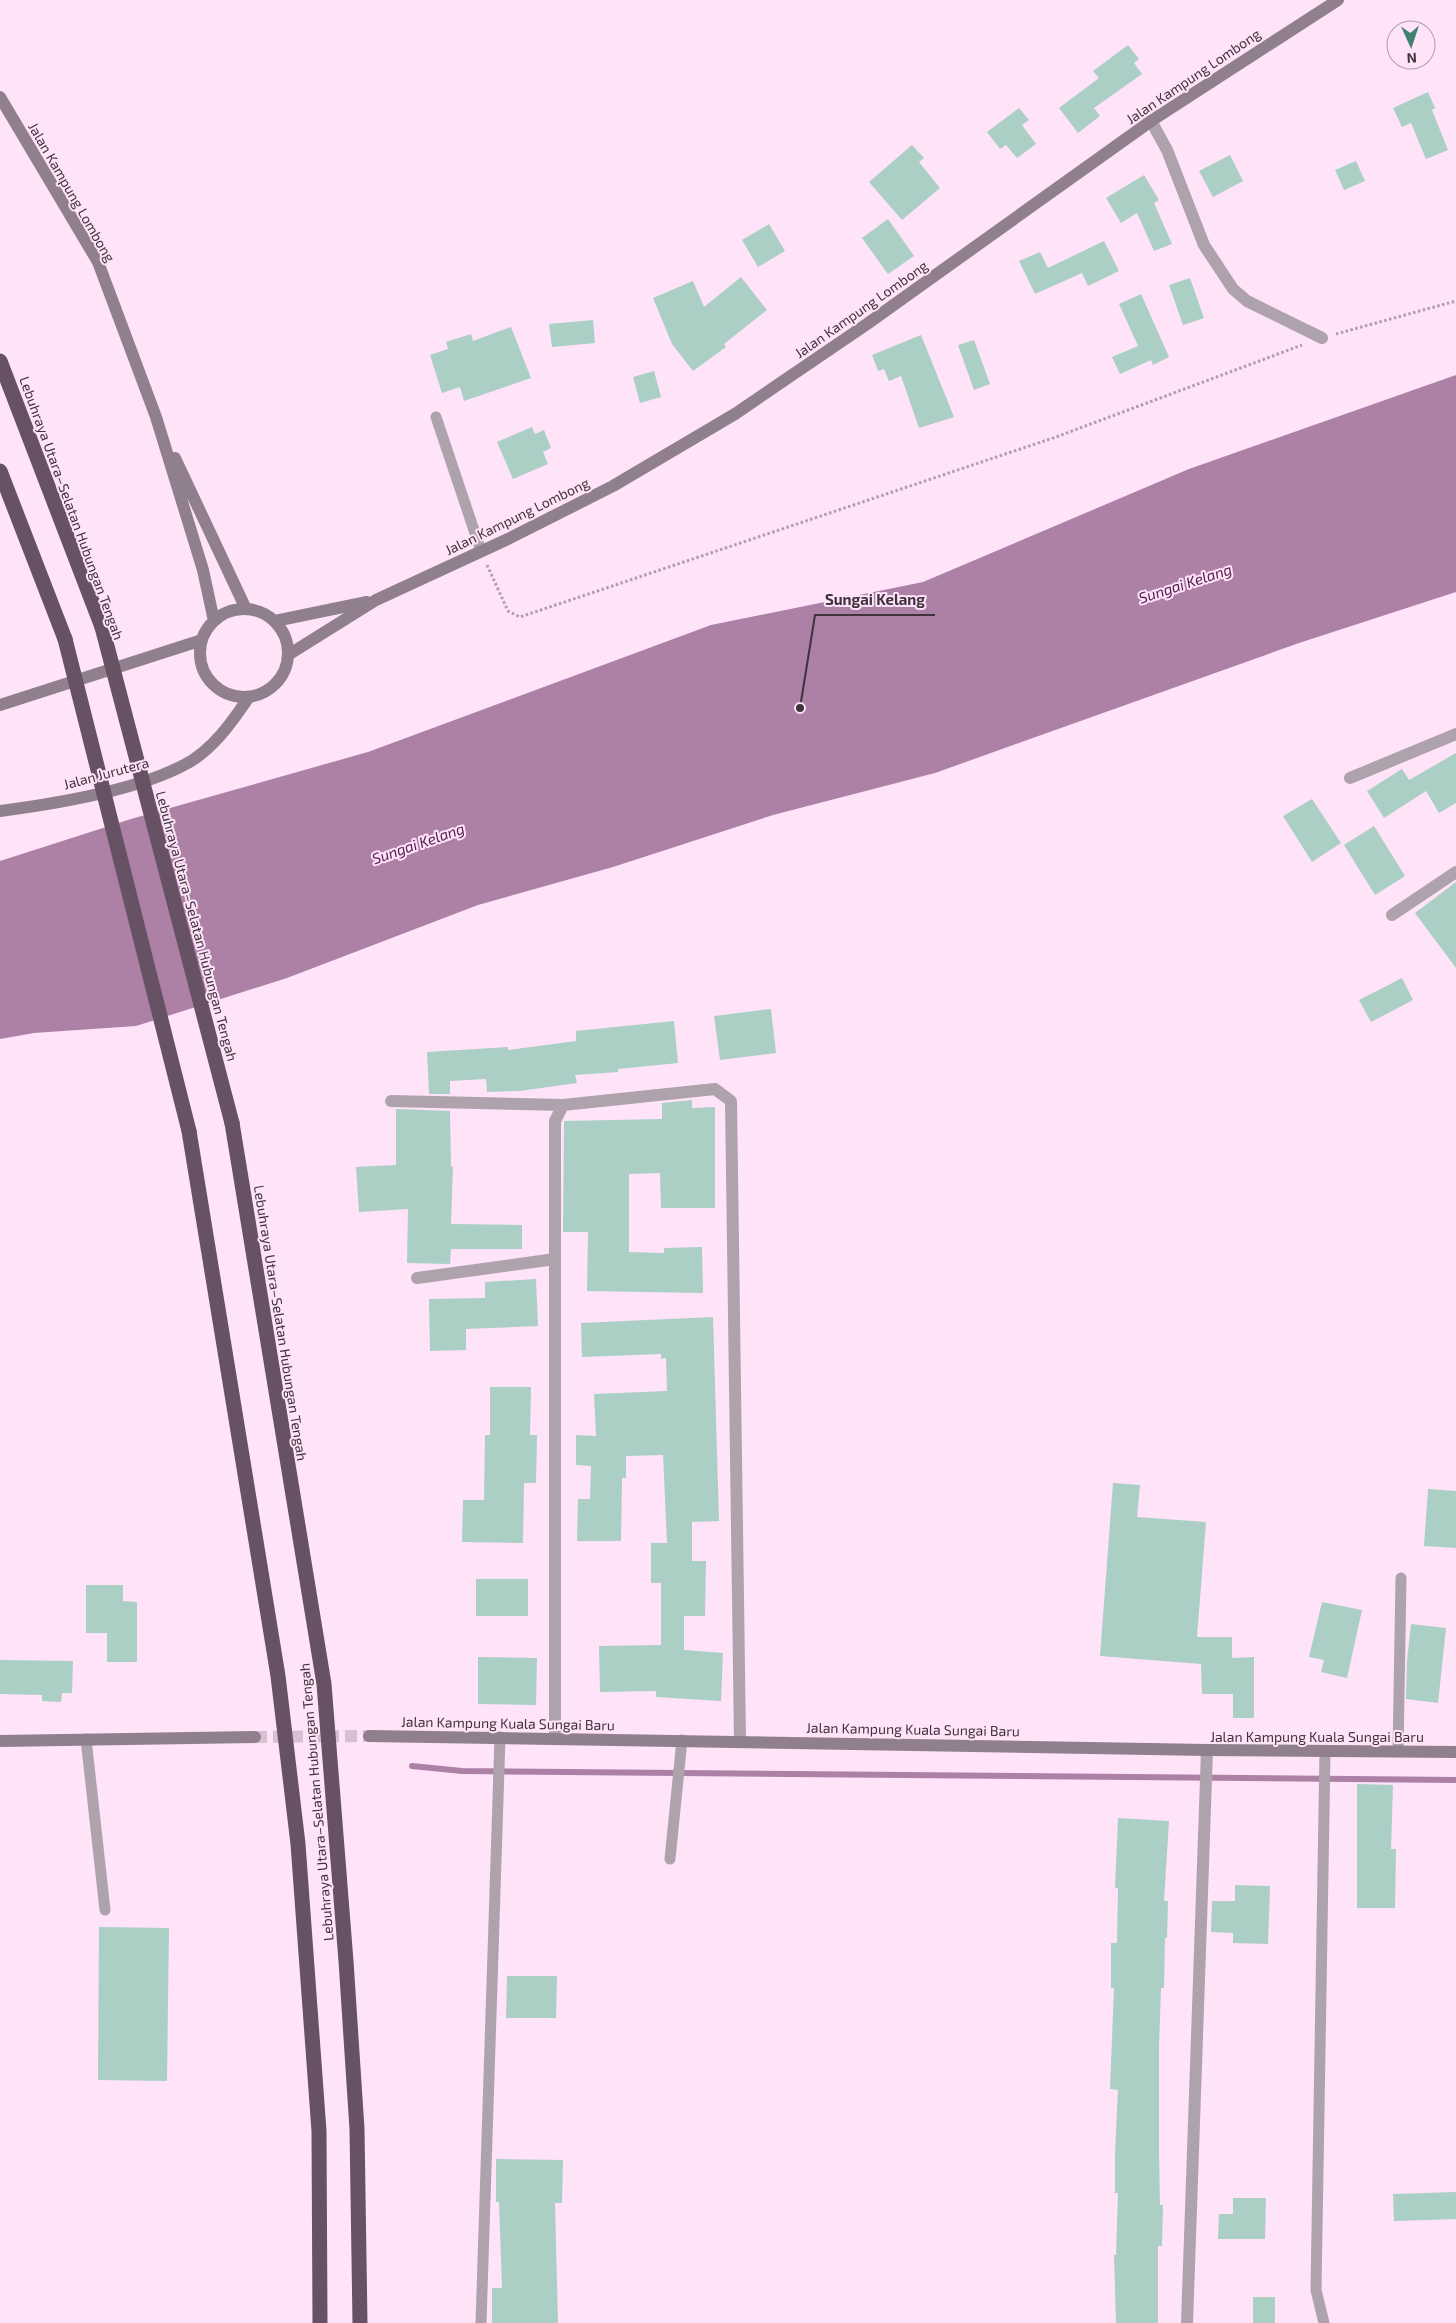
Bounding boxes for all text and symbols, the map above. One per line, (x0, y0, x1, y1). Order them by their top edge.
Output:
north arrow (1386, 20, 1436, 70)
street label: Jalan Kampung Lombong (1123, 25, 1263, 127)
text: N (1406, 50, 1417, 67)
street label: Jalan Kampung Lombong (25, 119, 119, 265)
street label: Jalan Kampung Lombong (791, 257, 931, 361)
street label: Lebuhraya Utara–Selatan Hubungan Tengah (16, 374, 128, 642)
street label: Jalan Kampung Lombong (442, 474, 592, 558)
water label: Sungai Kelang (1136, 559, 1234, 607)
callout: Sungai Kelang (815, 585, 935, 615)
text: Sungai Kelang (825, 590, 925, 608)
street label: Jalan Jurutera (61, 753, 151, 793)
street label: Lebuhraya Utara–Selatan Hubungan Tengah (153, 789, 241, 1063)
water label: Sungai Kelang (369, 819, 467, 867)
street label: Lebuhraya Utara–Selatan Hubungan Tengah (251, 1184, 311, 1462)
street label: Lebuhraya Utara–Selatan Hubungan Tengah (295, 1662, 337, 1942)
street label: Jalan Kampung Kuala Sungai Baru (401, 1713, 615, 1733)
street label: Jalan Kampung Kuala Sungai Baru (806, 1719, 1020, 1739)
street label: Jalan Kampung Kuala Sungai Baru (1210, 1728, 1424, 1745)

